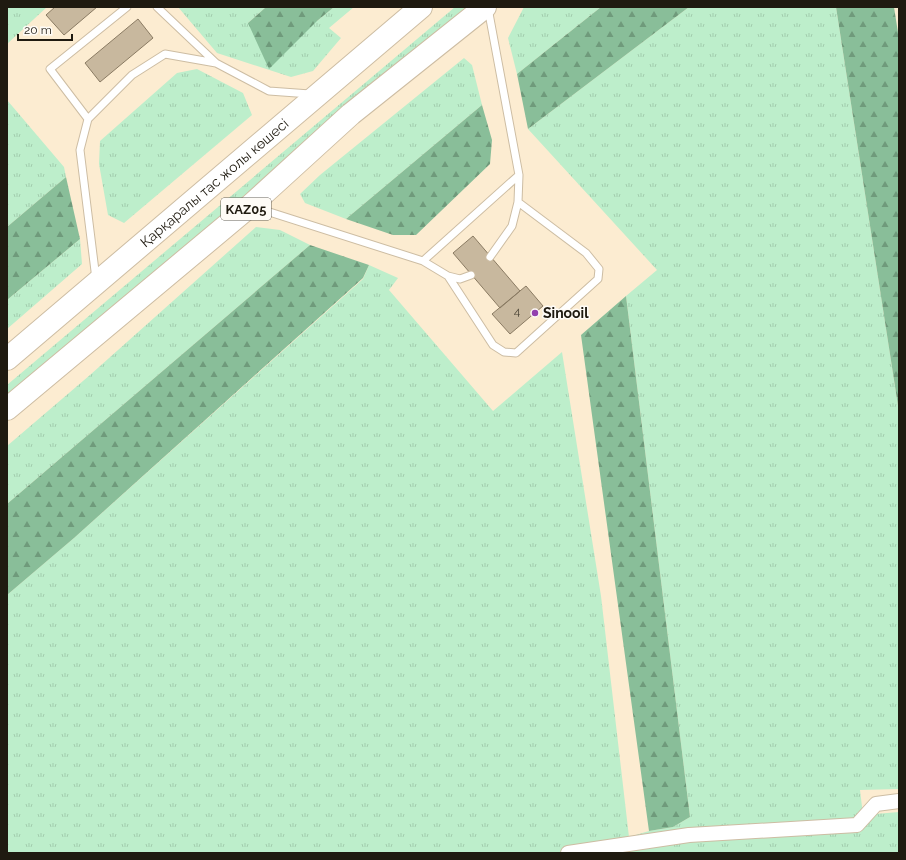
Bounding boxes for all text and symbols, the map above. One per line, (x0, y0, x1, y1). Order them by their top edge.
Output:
scale bar (18, 16, 72, 42)
text: 20 m (24, 23, 52, 37)
street label: Қарқаралы тас жолы көшесі (137, 115, 291, 250)
road number: KАZ05 (221, 198, 271, 220)
house number: 4 (514, 304, 521, 318)
place label: Sinooil (543, 305, 589, 321)
marker: Sinooil (530, 308, 540, 318)

